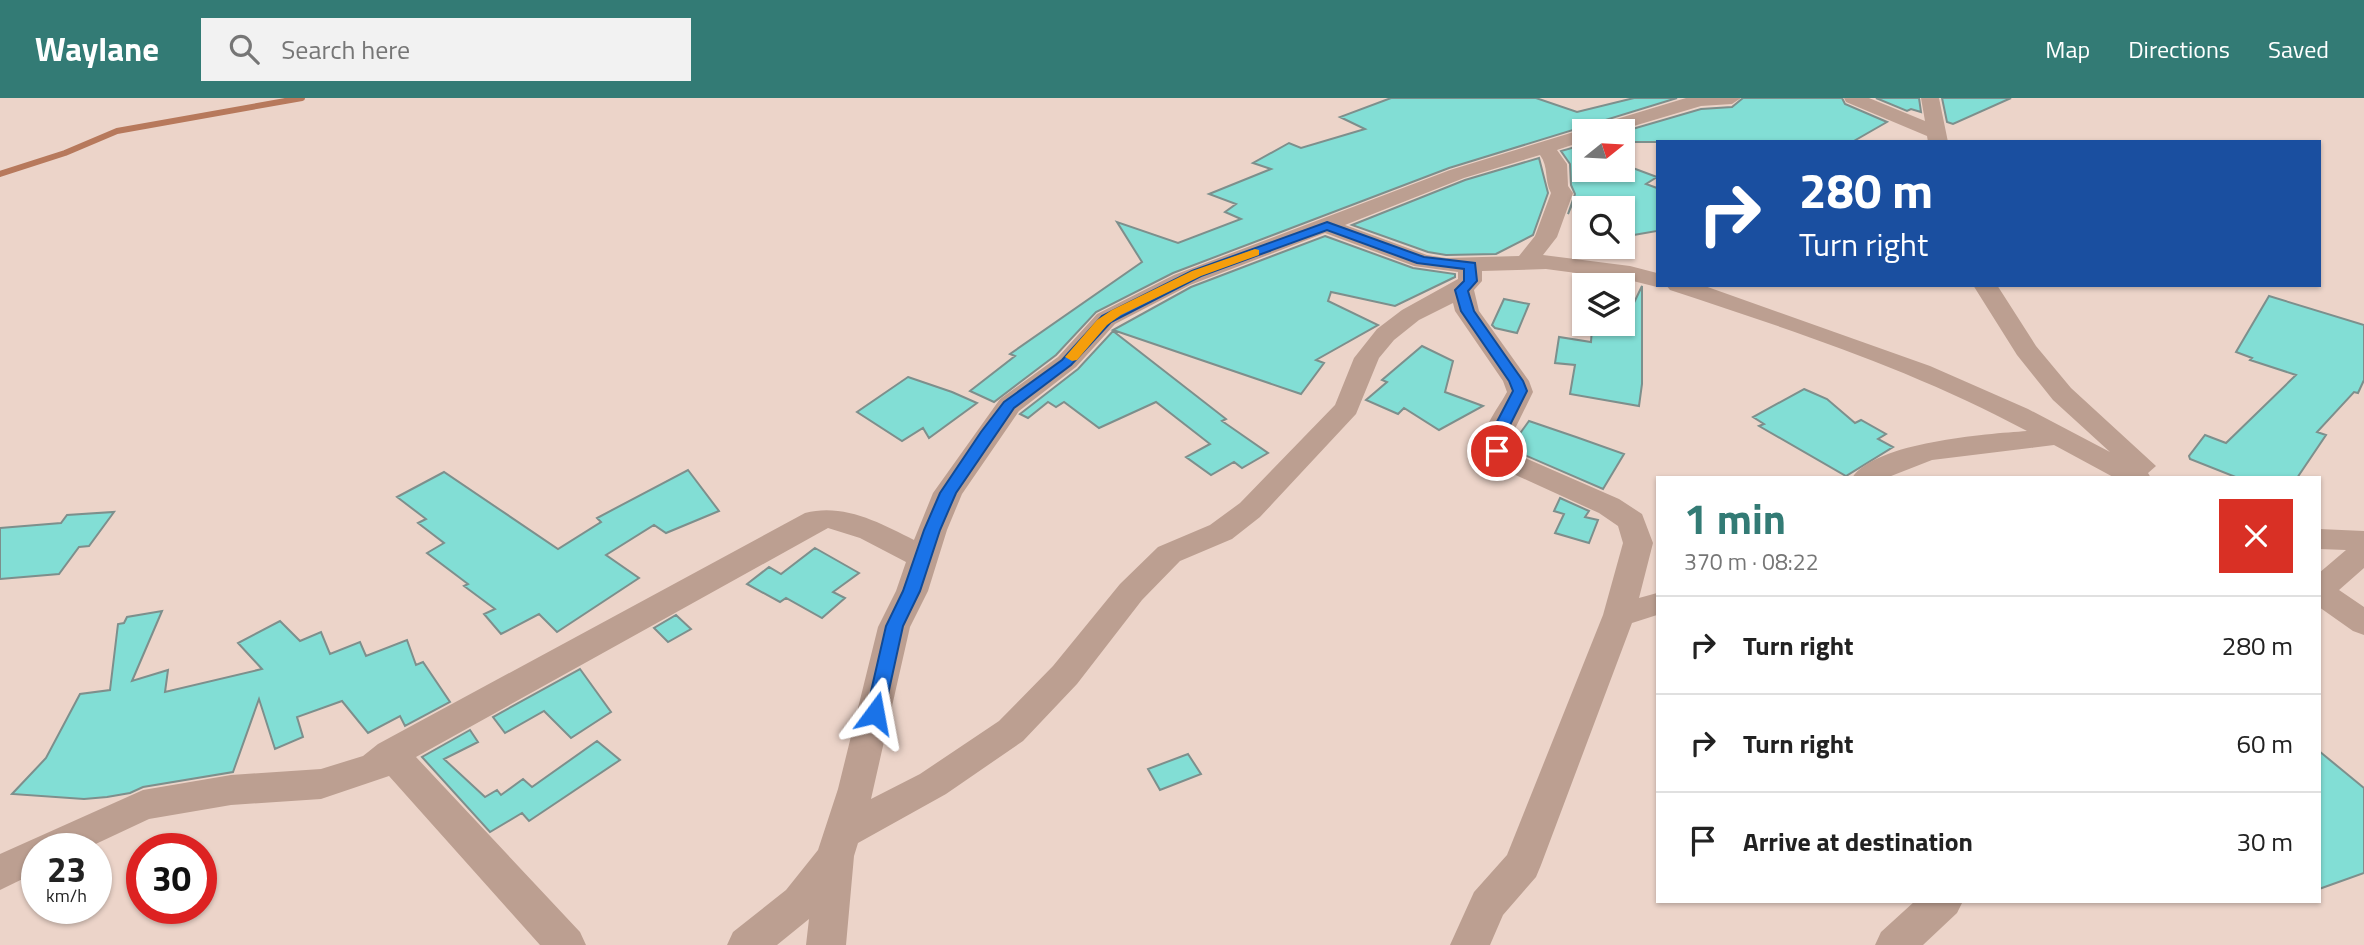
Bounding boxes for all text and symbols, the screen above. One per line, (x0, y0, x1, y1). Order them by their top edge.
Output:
search box (201, 18, 691, 81)
text: Waylane (35, 24, 159, 74)
icon: search (225, 30, 263, 68)
text: Search here (281, 30, 410, 69)
text: Map (2045, 31, 2090, 67)
text: Directions (2128, 31, 2230, 67)
text: Saved (2268, 31, 2329, 67)
north arrow (1572, 119, 1634, 182)
map controls (1572, 119, 1635, 336)
text: 280 m (1799, 152, 1933, 227)
icon: right (1684, 168, 1775, 259)
button: search (1572, 196, 1635, 259)
text: Turn right (1799, 220, 1928, 268)
button: layers (1572, 273, 1635, 336)
pin (1467, 421, 1527, 481)
icon: arrive (1478, 432, 1516, 470)
text: 1 min (1684, 486, 1786, 550)
button: close (2219, 499, 2293, 573)
text: 370 m · 08:22 (1684, 544, 1819, 579)
icon: right (1684, 626, 1722, 664)
text: Turn right (1743, 626, 1854, 665)
text: 280 m (2222, 626, 2293, 665)
position arrow (838, 676, 912, 750)
icon: right (1684, 724, 1722, 762)
text: Turn right (1743, 724, 1854, 763)
text: 60 m (2236, 724, 2293, 763)
icon: arrive (1684, 822, 1722, 860)
text: Arrive at destination (1743, 822, 1973, 861)
text: 30 m (2236, 822, 2293, 861)
speed limit sign: 30 (126, 833, 217, 924)
text: 23 (47, 842, 86, 896)
text: km/h (46, 882, 87, 909)

